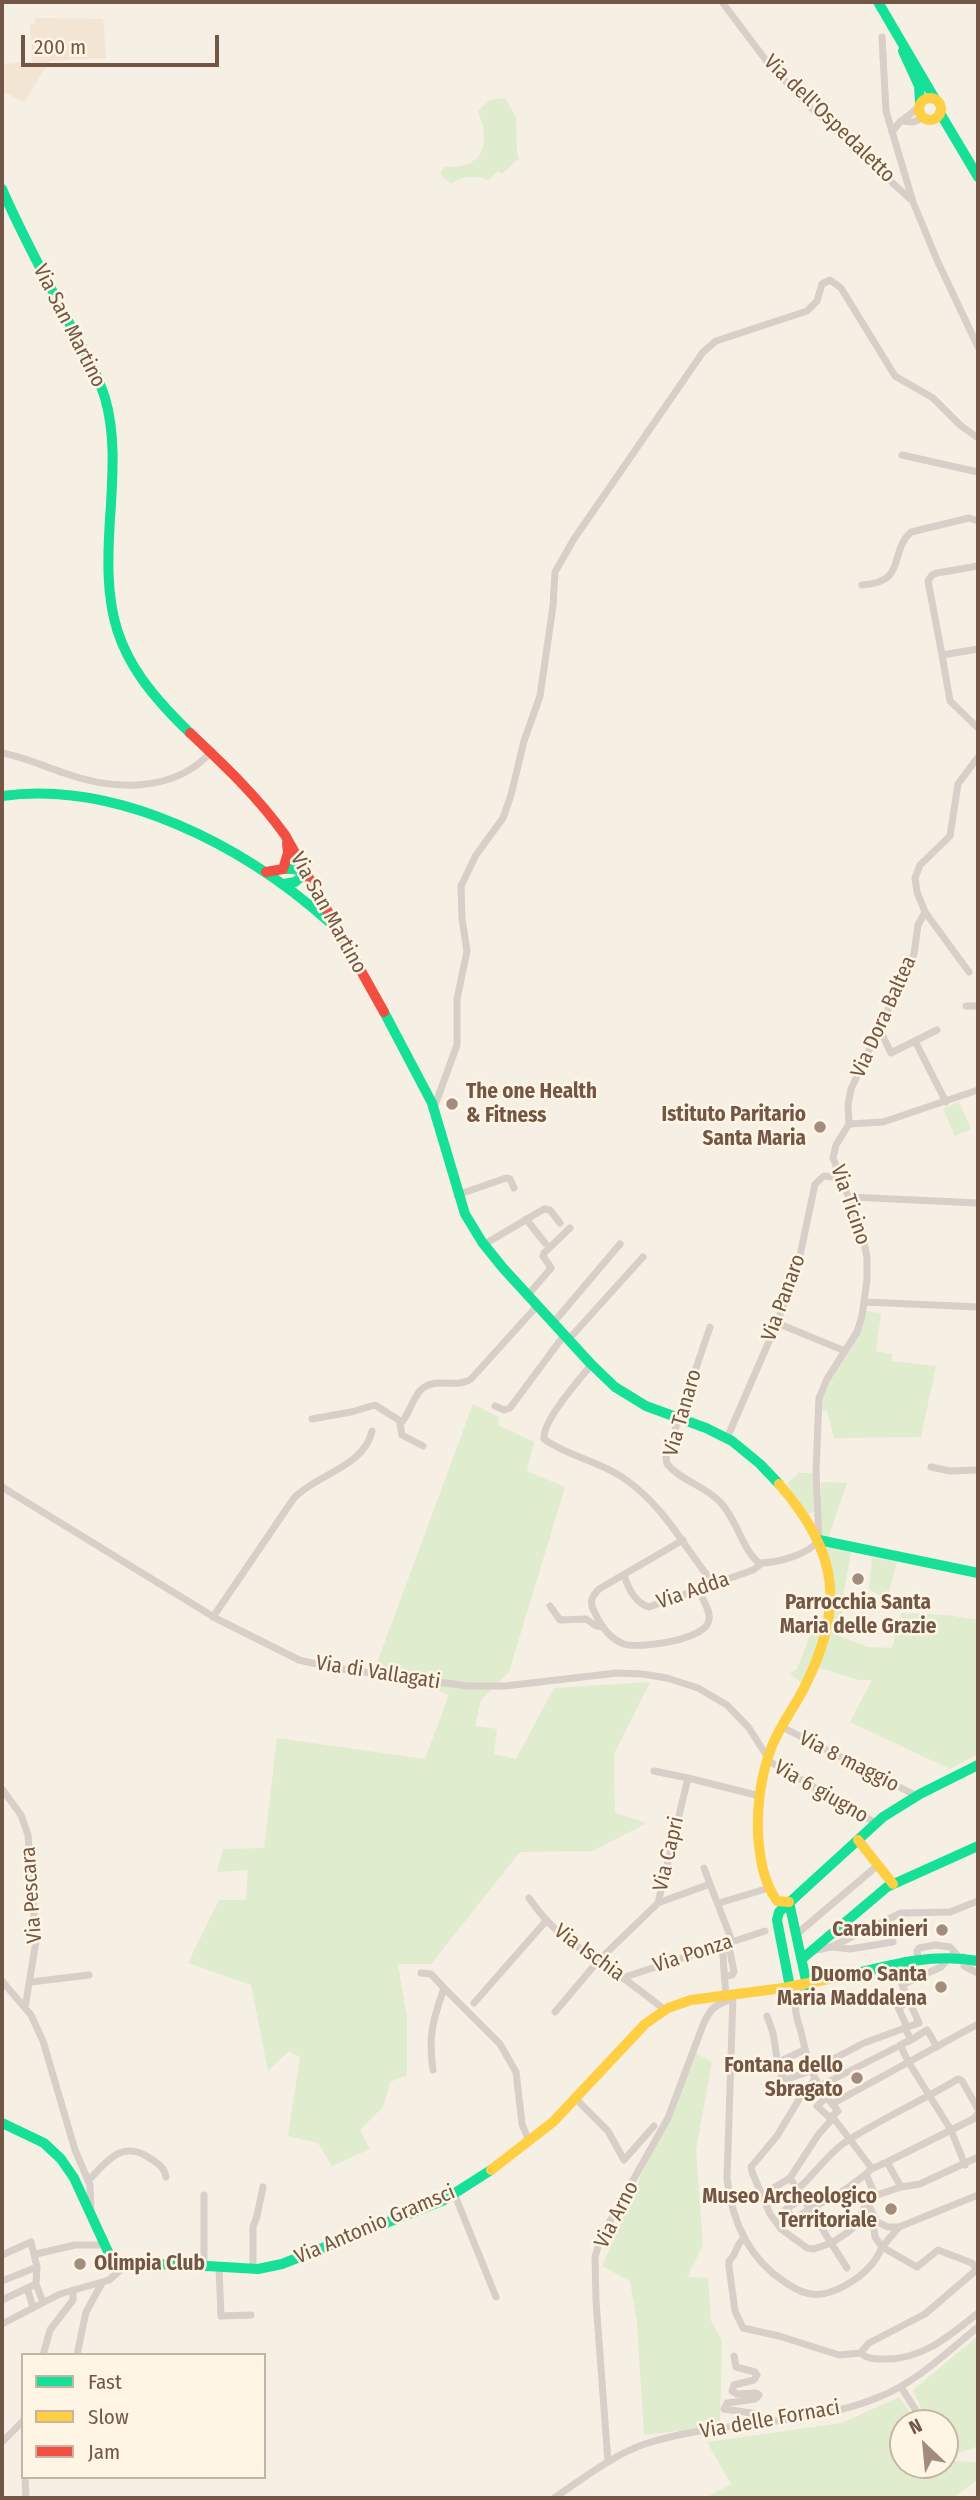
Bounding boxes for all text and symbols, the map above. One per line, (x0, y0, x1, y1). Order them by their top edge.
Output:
scale bar (24, 21, 222, 65)
text: 200 m (34, 34, 86, 60)
street label: Via dell'Ospedaletto (758, 50, 900, 188)
street label: Via San Martino (27, 260, 111, 392)
street label: Via San Martino (284, 848, 372, 978)
street label: Via Dora Baltea (846, 952, 922, 1082)
place label: The one Health & Fitness (466, 1079, 597, 1129)
marker: The one Health & Fitness (444, 1096, 460, 1112)
place label: Istituto Paritario Santa Maria (661, 1102, 806, 1152)
marker: Istituto Paritario Santa Maria (812, 1119, 828, 1135)
street label: Via Ticino (825, 1162, 875, 1248)
street label: Via Panaro (757, 1251, 811, 1345)
street label: Via Tanaro (659, 1367, 707, 1459)
street label: Via Adda (653, 1567, 733, 1615)
marker: Parrocchia Santa Maria delle Grazie (850, 1571, 866, 1587)
place label: Parrocchia Santa Maria delle Grazie (780, 1590, 936, 1640)
street label: Via di Vallagati (314, 1651, 442, 1695)
street label: Via 8 maggio (795, 1726, 903, 1798)
street label: Via 6 giugno (769, 1755, 873, 1829)
street label: Via Capri (648, 1814, 690, 1894)
street label: Via Pescara (16, 1846, 48, 1944)
place label: Carabinieri (832, 1917, 928, 1943)
street label: Via Ischia (549, 1919, 629, 1987)
marker: Carabinieri (934, 1922, 950, 1938)
street label: Via Ponza (650, 1929, 736, 1979)
place label: Duomo Santa Maria Maddalena (777, 1962, 927, 2012)
marker: Duomo Santa Maria Maddalena (933, 1979, 949, 1995)
place label: Fontana dello Sbragato (724, 2053, 843, 2103)
marker: Fontana dello Sbragato (849, 2070, 865, 2086)
street label: Via Arno (589, 2177, 645, 2253)
street label: Via Antonio Gramsci (291, 2180, 459, 2270)
place label: Museo Archeologico Territoriale (702, 2184, 877, 2234)
marker: Museo Archeologico Territoriale (883, 2201, 899, 2217)
place label: Olimpia Club (94, 2251, 205, 2277)
marker: Olimpia Club (72, 2256, 88, 2272)
legend (21, 2353, 266, 2479)
text: Fast (88, 2369, 122, 2395)
street label: Via delle Fornaci (698, 2395, 842, 2445)
text: Slow (88, 2404, 129, 2430)
north arrow (889, 2409, 959, 2479)
text: N (905, 2414, 926, 2439)
text: Jam (88, 2439, 120, 2465)

